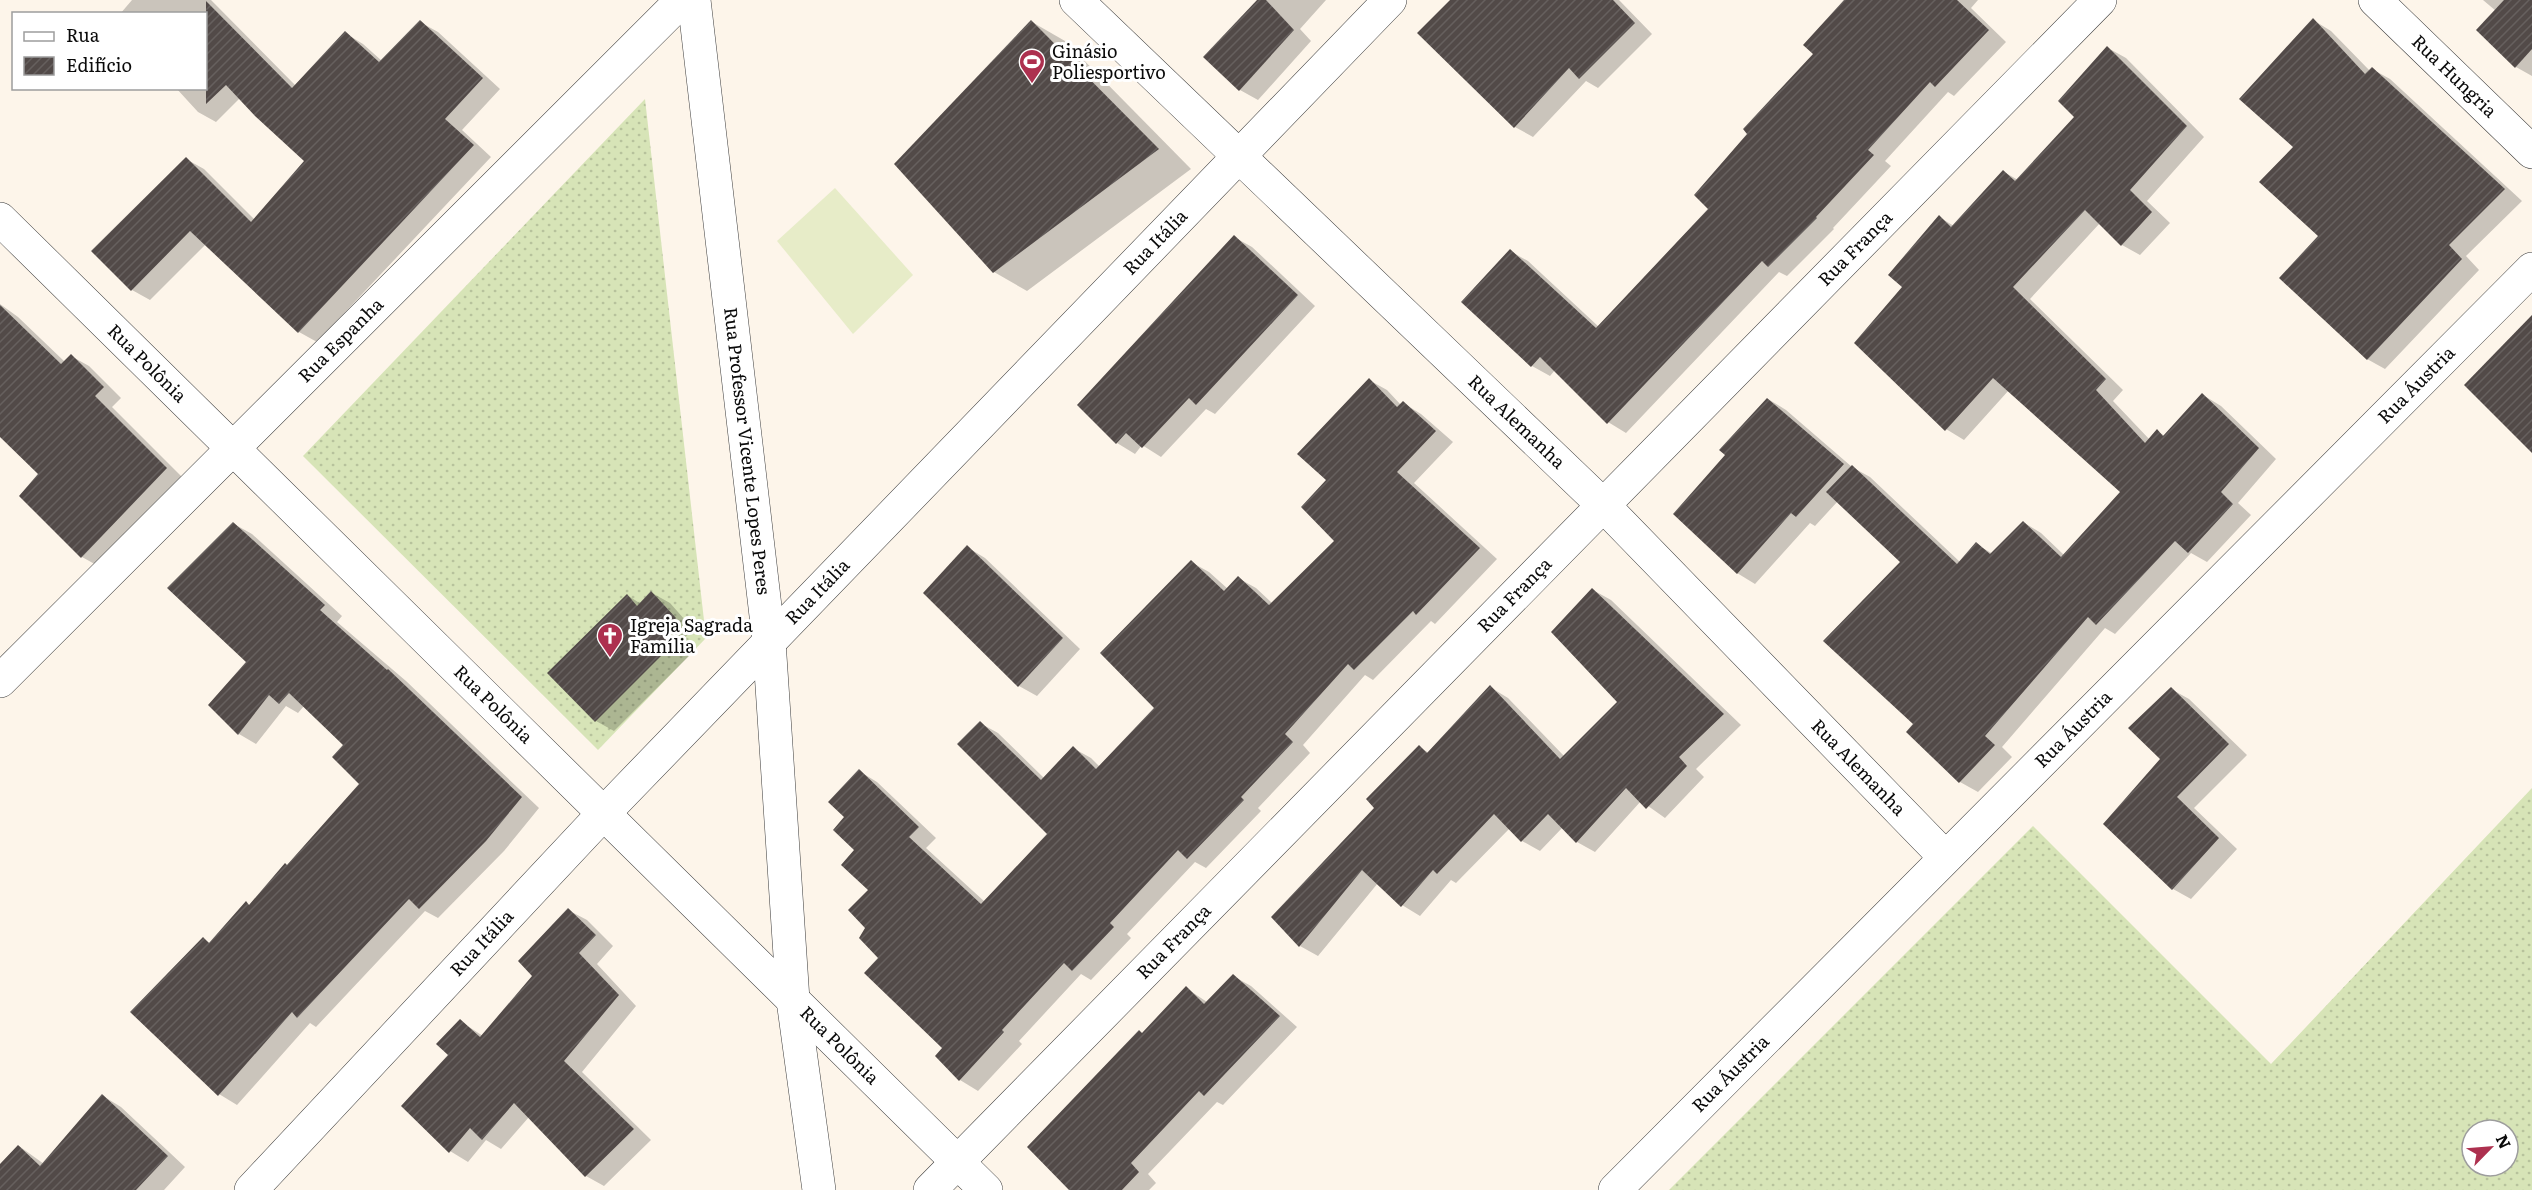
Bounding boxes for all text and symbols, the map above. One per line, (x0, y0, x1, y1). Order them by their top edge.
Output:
legend (12, 12, 207, 90)
text: Rua (66, 21, 100, 48)
street label: Rua Hungria (2406, 28, 2504, 123)
place label: Ginásio Poliesportivo (1052, 37, 1166, 85)
sports icon: Ginásio Poliesportivo (1017, 47, 1047, 85)
text: Edifício (66, 51, 132, 78)
street label: Rua Itália (1116, 202, 1193, 280)
street label: Rua França (1811, 204, 1898, 291)
street label: Rua Espanha (291, 290, 389, 388)
street label: Rua Professor Vicente Lopes Peres (718, 305, 778, 596)
street label: Rua Polônia (102, 317, 194, 408)
street label: Rua Áustria (2371, 339, 2461, 429)
street label: Rua Alemanha (1463, 368, 1572, 474)
street label: Rua França (1470, 550, 1557, 638)
street label: Rua Itália (778, 552, 855, 630)
place label: Igreja Sagrada Família (630, 611, 753, 659)
church icon: Igreja Sagrada Família (595, 621, 625, 659)
street label: Rua Polônia (448, 658, 540, 749)
street label: Rua Áustria (2028, 683, 2118, 773)
street label: Rua Alemanha (1806, 712, 1913, 821)
street label: Rua França (1130, 897, 1216, 985)
street label: Rua Itália (443, 903, 519, 982)
street label: Rua Polônia (795, 999, 886, 1090)
street label: Rua Áustria (1685, 1028, 1775, 1118)
north arrow (2460, 1118, 2520, 1178)
text: N (2491, 1130, 2518, 1152)

